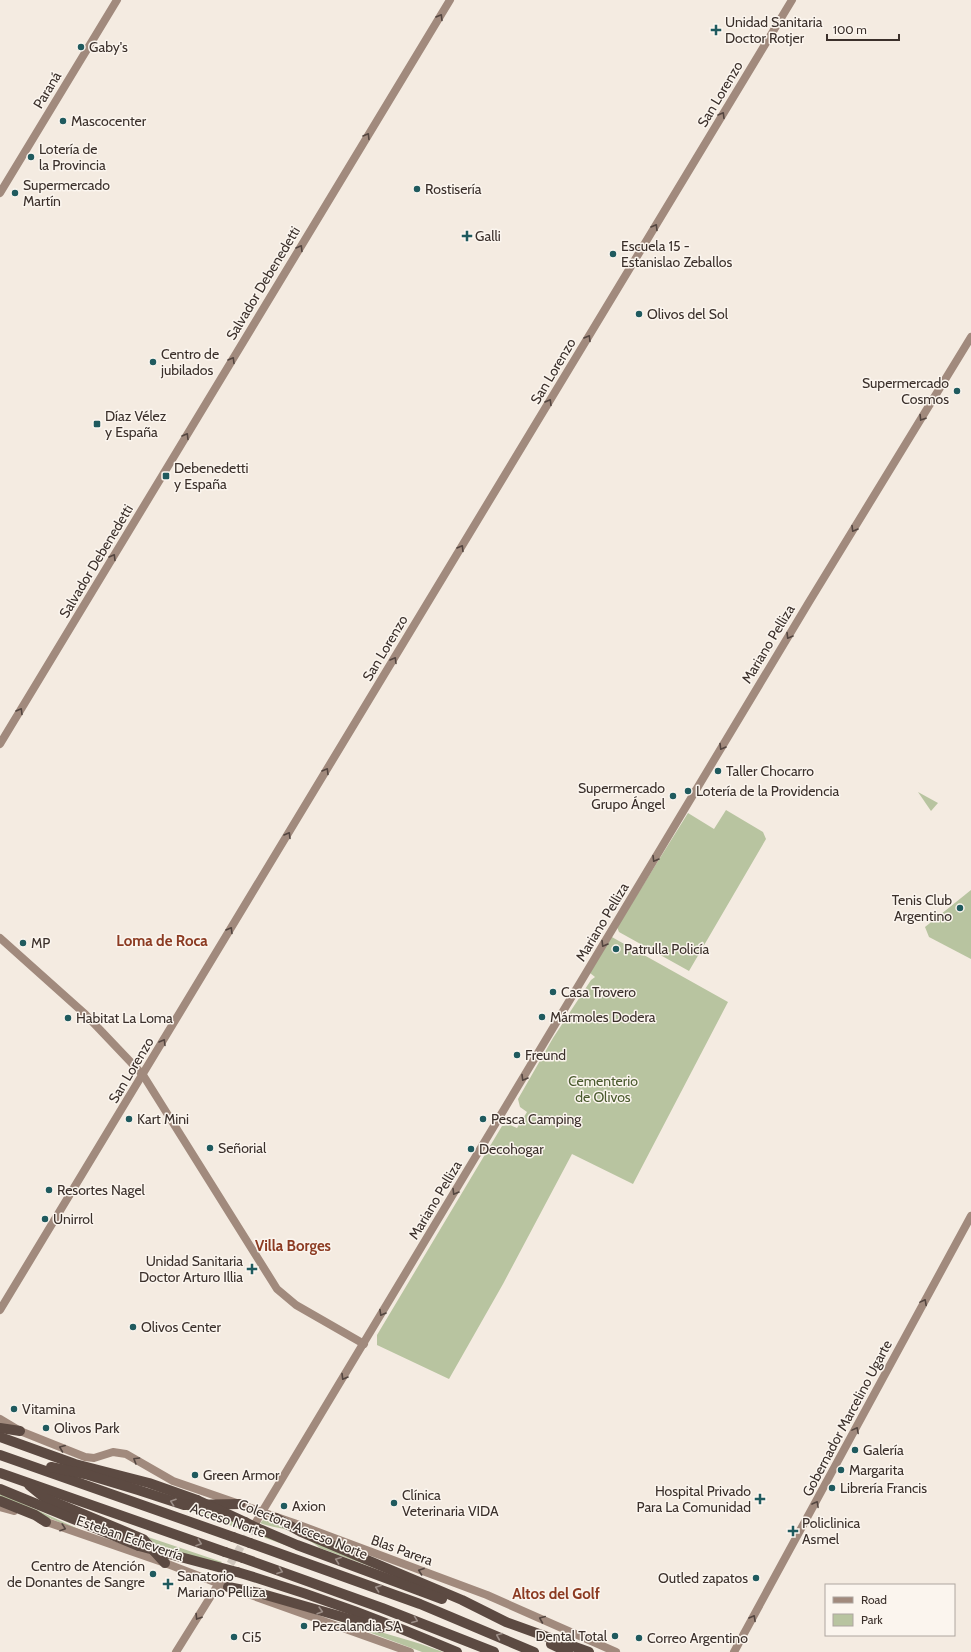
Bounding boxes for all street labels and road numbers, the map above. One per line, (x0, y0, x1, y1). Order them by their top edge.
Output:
street label: San Lorenzo (693, 57, 747, 130)
street label: Paraná (29, 68, 65, 112)
street label: Salvador Debenedetti (222, 223, 304, 343)
street label: San Lorenzo (526, 334, 580, 407)
street label: Salvador Debenedetti (55, 501, 137, 621)
street label: Mariano Pelliza (737, 601, 799, 687)
street label: San Lorenzo (358, 611, 412, 684)
street label: Mariano Pelliza (571, 879, 633, 965)
street label: San Lorenzo (104, 1033, 158, 1106)
street label: Mariano Pelliza (404, 1157, 466, 1243)
street label: Gobernador Marcelino Ugarte (798, 1337, 896, 1499)
street label: Colectora Acceso Norte (236, 1495, 370, 1563)
street label: Acceso Norte (188, 1499, 268, 1541)
street label: Esteban Echeverría (74, 1511, 186, 1565)
street label: Blas Parera (369, 1531, 436, 1570)

